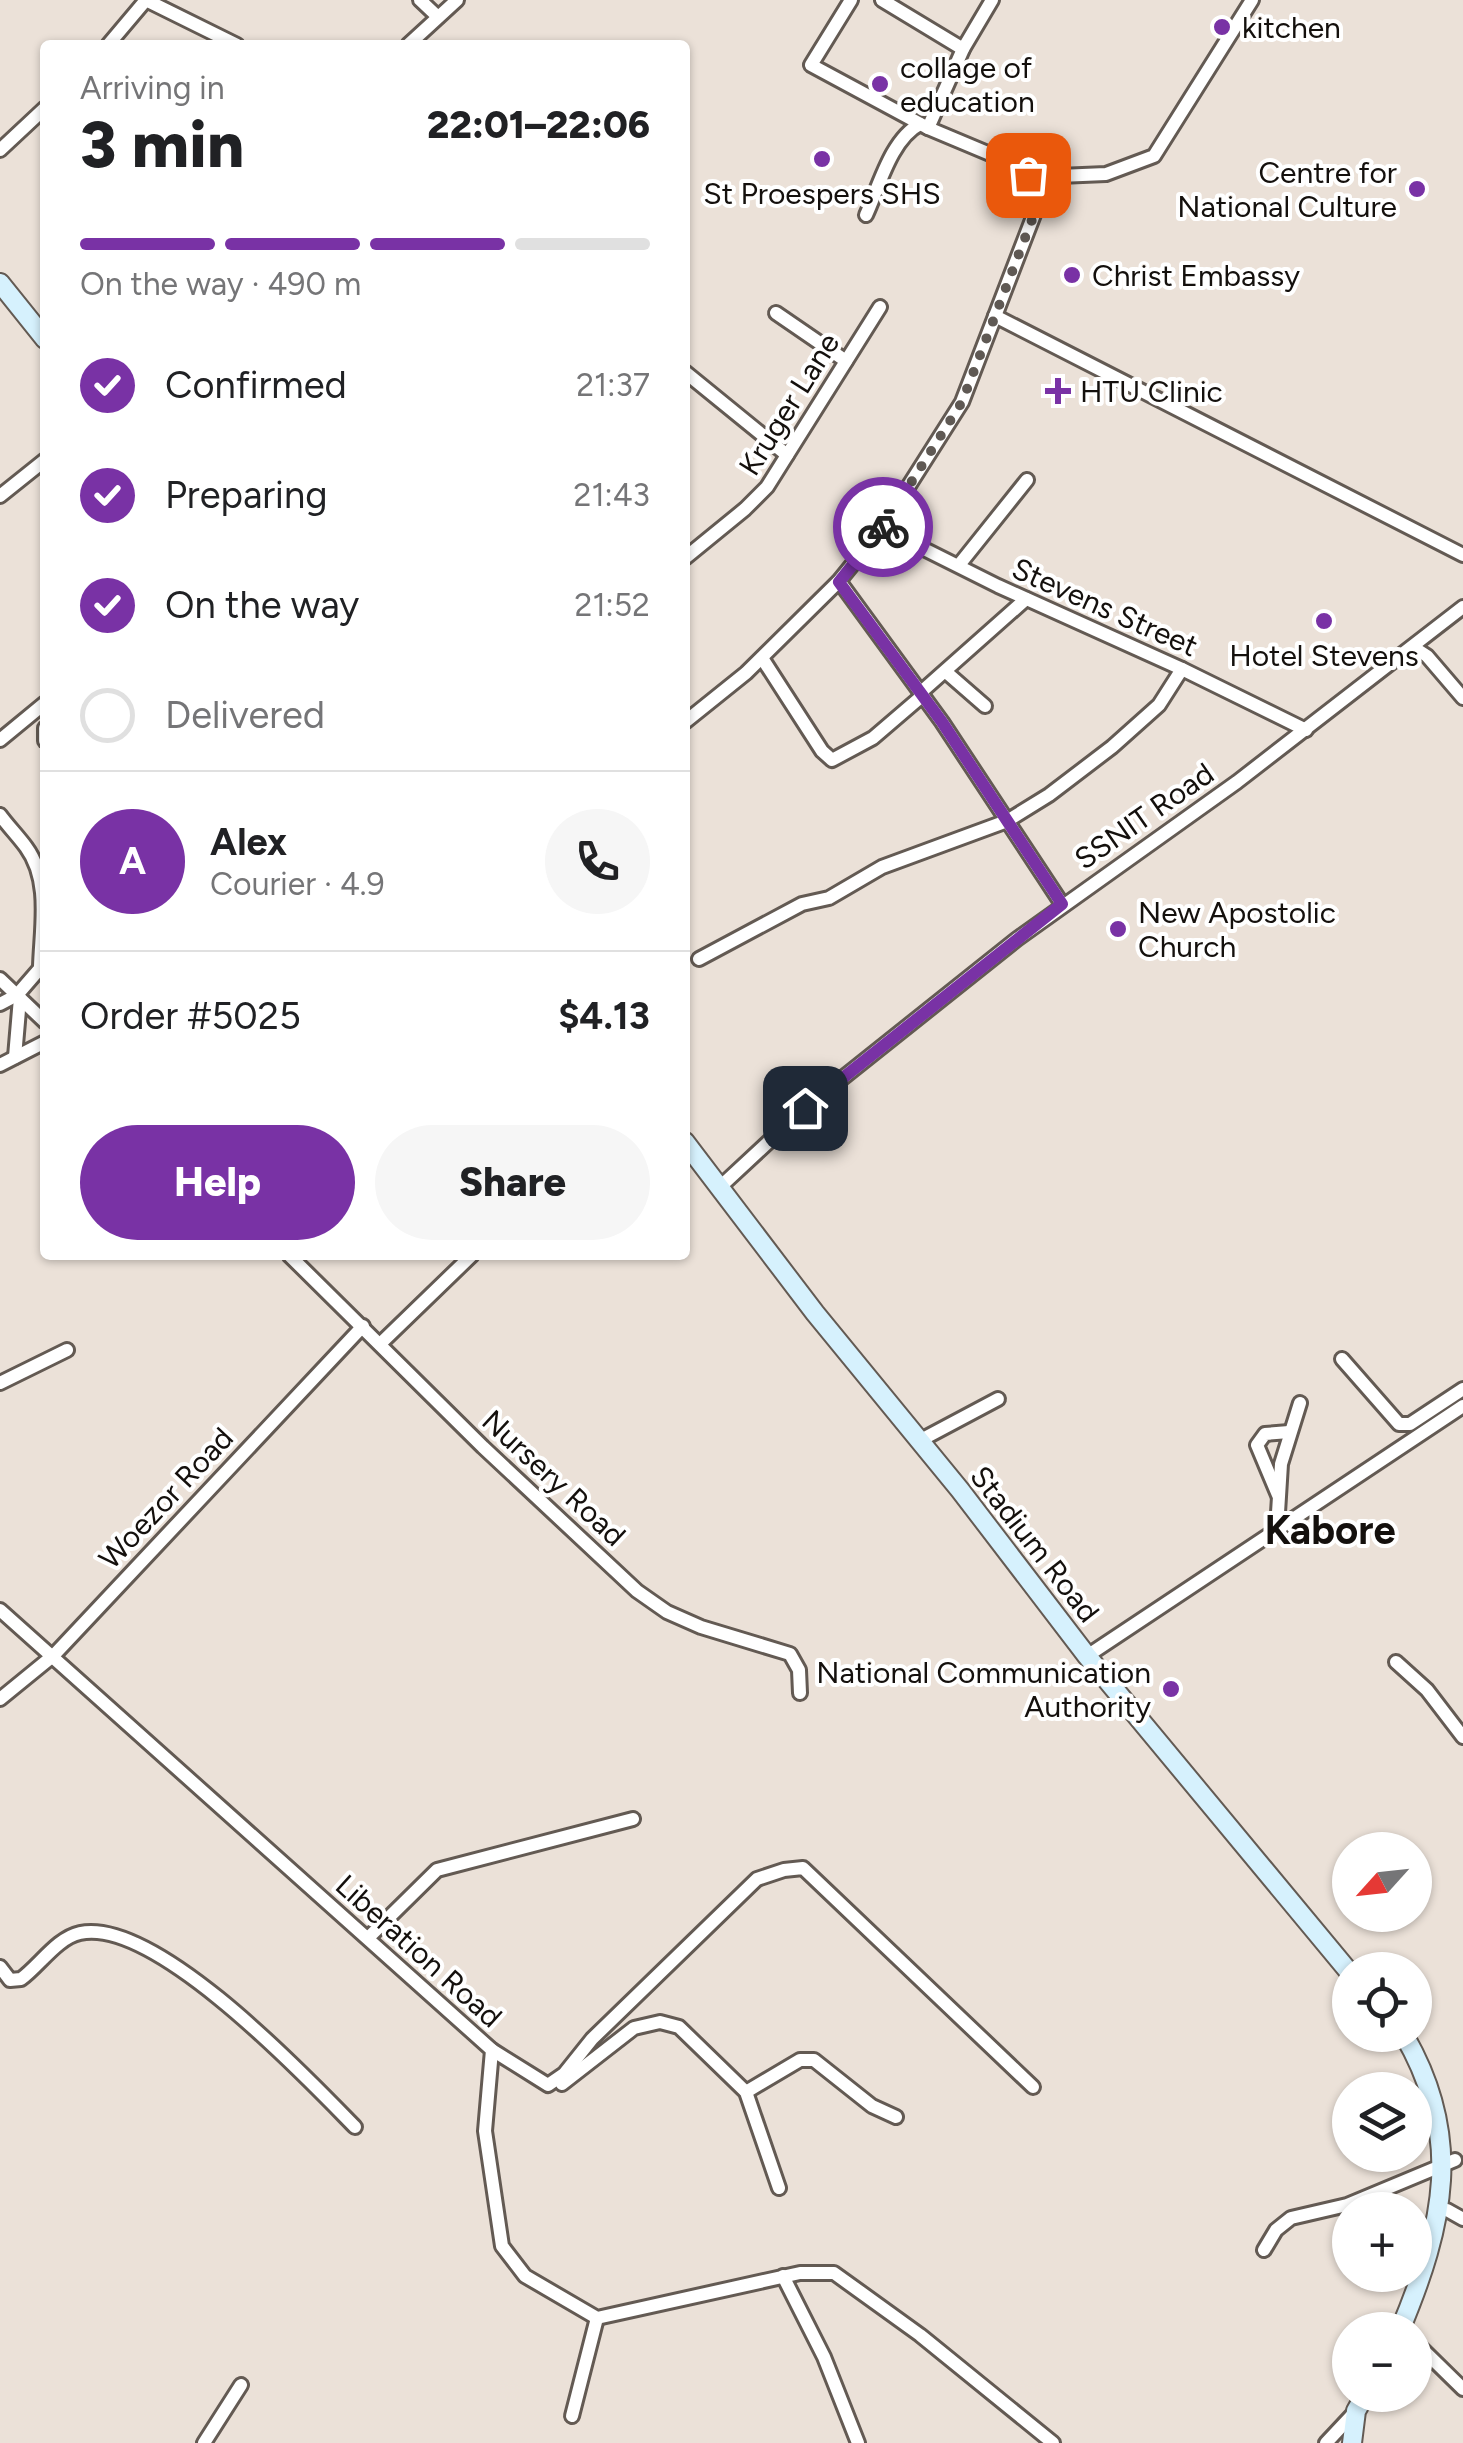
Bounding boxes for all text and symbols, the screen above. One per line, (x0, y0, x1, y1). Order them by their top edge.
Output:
place label: kitchen (1242, 9, 1341, 46)
marker: kitchen (1211, 16, 1233, 38)
place label: collage of education (900, 49, 1035, 120)
text: Arriving in (80, 69, 225, 107)
marker: collage of education (869, 73, 891, 95)
text: 22:01–22:06 (427, 102, 650, 148)
text: 3 min (80, 105, 244, 183)
pin (986, 133, 1071, 218)
marker: St Proespers SHS (811, 148, 833, 170)
icon: bag (1001, 148, 1056, 203)
place label: Centre for National Culture (1177, 154, 1397, 225)
place label: St Proespers SHS (703, 175, 941, 212)
marker: Centre for National Culture (1406, 178, 1428, 200)
place label: Christ Embassy (1092, 257, 1300, 294)
marker: Christ Embassy (1061, 264, 1083, 286)
text: On the way · 490 m (80, 265, 361, 303)
street label: Kruger Lane (731, 326, 847, 482)
icon: check (80, 358, 135, 413)
text: Confirmed (165, 362, 347, 408)
text: 21:37 (576, 366, 650, 404)
place label: HTU Clinic (1080, 373, 1223, 410)
marker: HTU Clinic (1045, 378, 1071, 404)
icon: check (80, 468, 135, 523)
text: Preparing (165, 472, 327, 518)
text: 21:43 (574, 476, 650, 514)
courier (833, 477, 933, 577)
icon: bike (856, 500, 911, 555)
street label: Stevens Street (1006, 550, 1204, 664)
icon: check (80, 578, 135, 633)
text: On the way (165, 582, 359, 628)
text: 21:52 (575, 586, 650, 624)
marker: Hotel Stevens (1313, 610, 1335, 632)
place label: Hotel Stevens (1229, 637, 1419, 674)
text: Delivered (165, 692, 325, 738)
street label: SSNIT Road (1067, 755, 1221, 877)
button: phone (545, 809, 650, 914)
text: Alex (210, 819, 287, 865)
text: A (119, 838, 146, 884)
text: Courier · 4.9 (210, 865, 385, 903)
place label: New Apostolic Church (1138, 894, 1336, 965)
marker: New Apostolic Church (1107, 918, 1129, 940)
text: Order #5025 (80, 993, 301, 1039)
text: $4.13 (558, 993, 650, 1039)
pin (763, 1066, 848, 1151)
icon: home (778, 1081, 833, 1136)
button: Help (80, 1125, 355, 1240)
button: Share (375, 1125, 650, 1240)
street label: Nursery Road (475, 1402, 633, 1554)
street label: Woezor Road (91, 1420, 241, 1576)
street label: Stadium Road (962, 1458, 1108, 1630)
district label: Kabore (1264, 1506, 1396, 1554)
place label: National Communication Authority (816, 1654, 1151, 1725)
marker: National Communication Authority (1160, 1678, 1182, 1700)
north arrow (1332, 1832, 1432, 1932)
map controls (1332, 1832, 1432, 2412)
street label: Liberation Road (328, 1867, 510, 2035)
button: locate (1332, 1952, 1432, 2052)
button: layers (1332, 2072, 1432, 2172)
button: + (1332, 2192, 1432, 2292)
button: − (1332, 2312, 1432, 2412)

